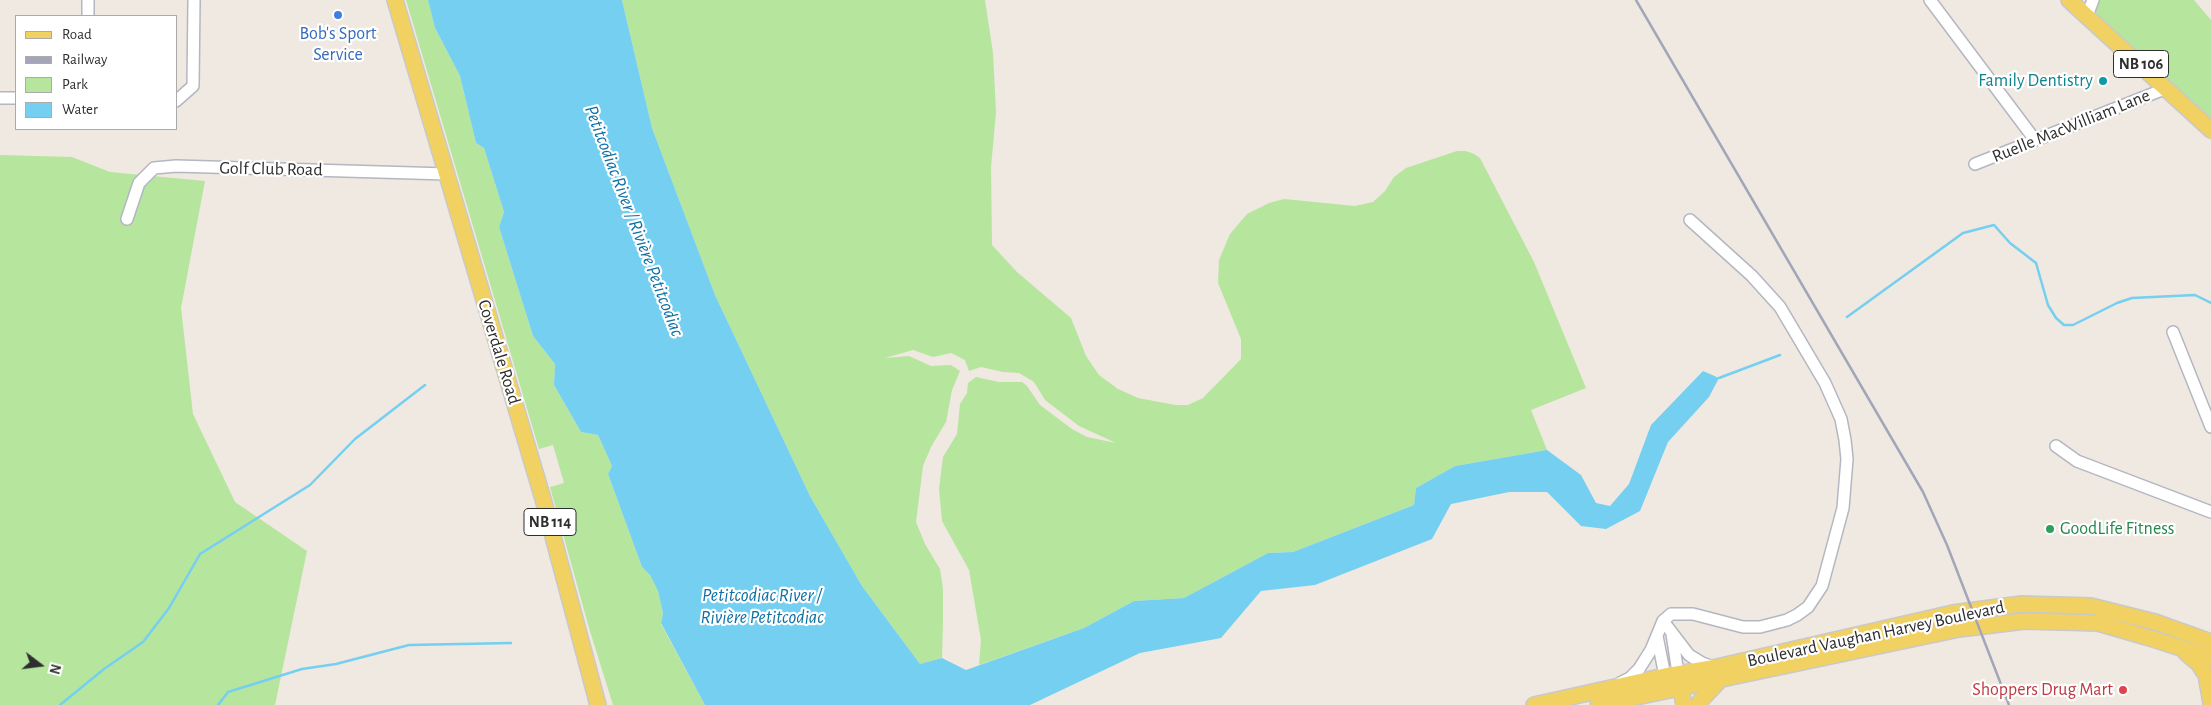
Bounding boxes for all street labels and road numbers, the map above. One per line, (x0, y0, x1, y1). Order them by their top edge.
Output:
road number: NB 106 (2114, 51, 2168, 78)
street label: Ruelle MacWilliam Lane (1989, 84, 2153, 168)
street label: Golf Club Road (219, 157, 323, 181)
street label: Coverdale Road (473, 297, 525, 407)
road number: NB 114 (524, 508, 576, 536)
street label: Boulevard Vaughan Harvey Boulevard (1745, 596, 2007, 672)

